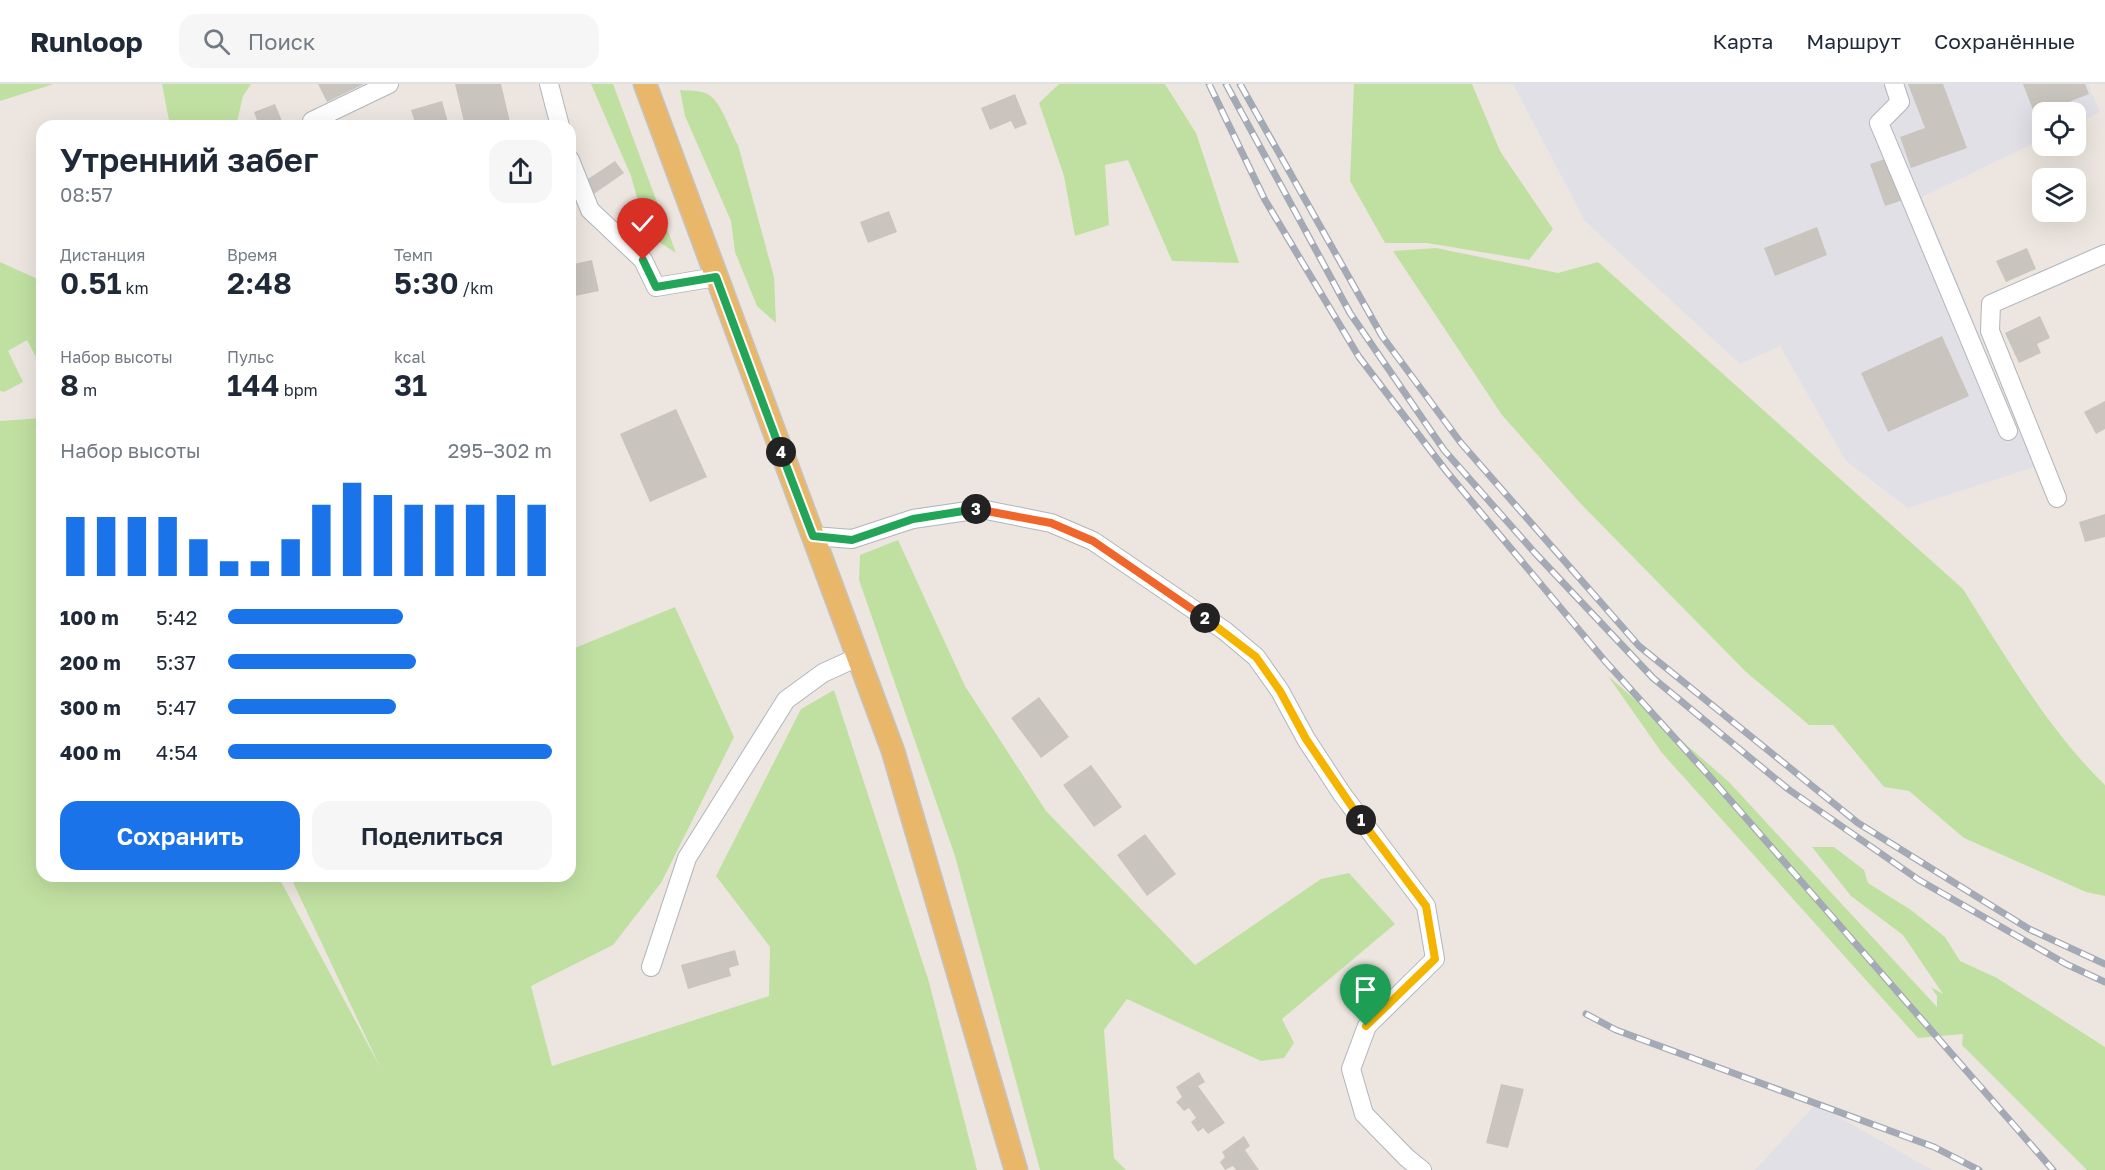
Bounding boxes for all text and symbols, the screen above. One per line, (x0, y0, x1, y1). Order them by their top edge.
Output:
search box (179, 14, 599, 68)
text: Runloop (30, 25, 143, 58)
icon: search (200, 25, 233, 58)
text: Поиск (248, 28, 315, 55)
text: Карта (1712, 28, 1773, 54)
text: Маршрут (1806, 28, 1901, 54)
text: Сохранённые (1934, 28, 2075, 54)
map controls (2032, 102, 2086, 222)
button: locate (2032, 102, 2086, 156)
text: Утренний забег (60, 140, 318, 179)
button: share (489, 140, 552, 203)
button: layers (2032, 168, 2086, 222)
text: 08:57 (60, 182, 113, 206)
pin (617, 198, 668, 260)
icon: check (626, 207, 659, 240)
text: Дистанция (60, 245, 145, 265)
text: Время (227, 245, 277, 265)
text: Темп (394, 245, 433, 265)
text: 0.51 (60, 265, 122, 301)
text: 2:48 (227, 265, 292, 301)
text: 5:30 (394, 265, 459, 301)
text: km (122, 278, 149, 298)
text: /km (459, 278, 493, 298)
text: Набор высоты (60, 347, 173, 367)
text: Пульс (227, 347, 274, 367)
text: kcal (394, 347, 426, 367)
text: 8 (60, 367, 79, 403)
text: 144 (227, 367, 280, 403)
text: 31 (394, 367, 427, 403)
text: m (79, 380, 97, 400)
text: bpm (280, 380, 318, 400)
pin: 4 (766, 437, 796, 467)
text: Набор высоты (60, 438, 201, 462)
text: 295–302 m (448, 438, 552, 462)
text: 4 (776, 442, 786, 462)
pin: 3 (961, 494, 991, 524)
text: 3 (971, 499, 981, 519)
pin: 2 (1190, 603, 1220, 633)
text: 100 m (60, 605, 119, 629)
text: 5:42 (156, 605, 197, 629)
text: 2 (1200, 608, 1210, 628)
text: 200 m (60, 650, 121, 674)
text: 5:37 (156, 650, 196, 674)
text: 300 m (60, 695, 121, 719)
text: 5:47 (156, 695, 196, 719)
text: 400 m (60, 740, 121, 764)
text: 4:54 (156, 740, 198, 764)
button: Сохранить (60, 801, 300, 870)
button: Поделиться (312, 801, 552, 870)
pin: 1 (1346, 805, 1376, 835)
text: 1 (1357, 810, 1365, 830)
pin (1340, 964, 1391, 1026)
icon: arrive (1349, 973, 1382, 1006)

